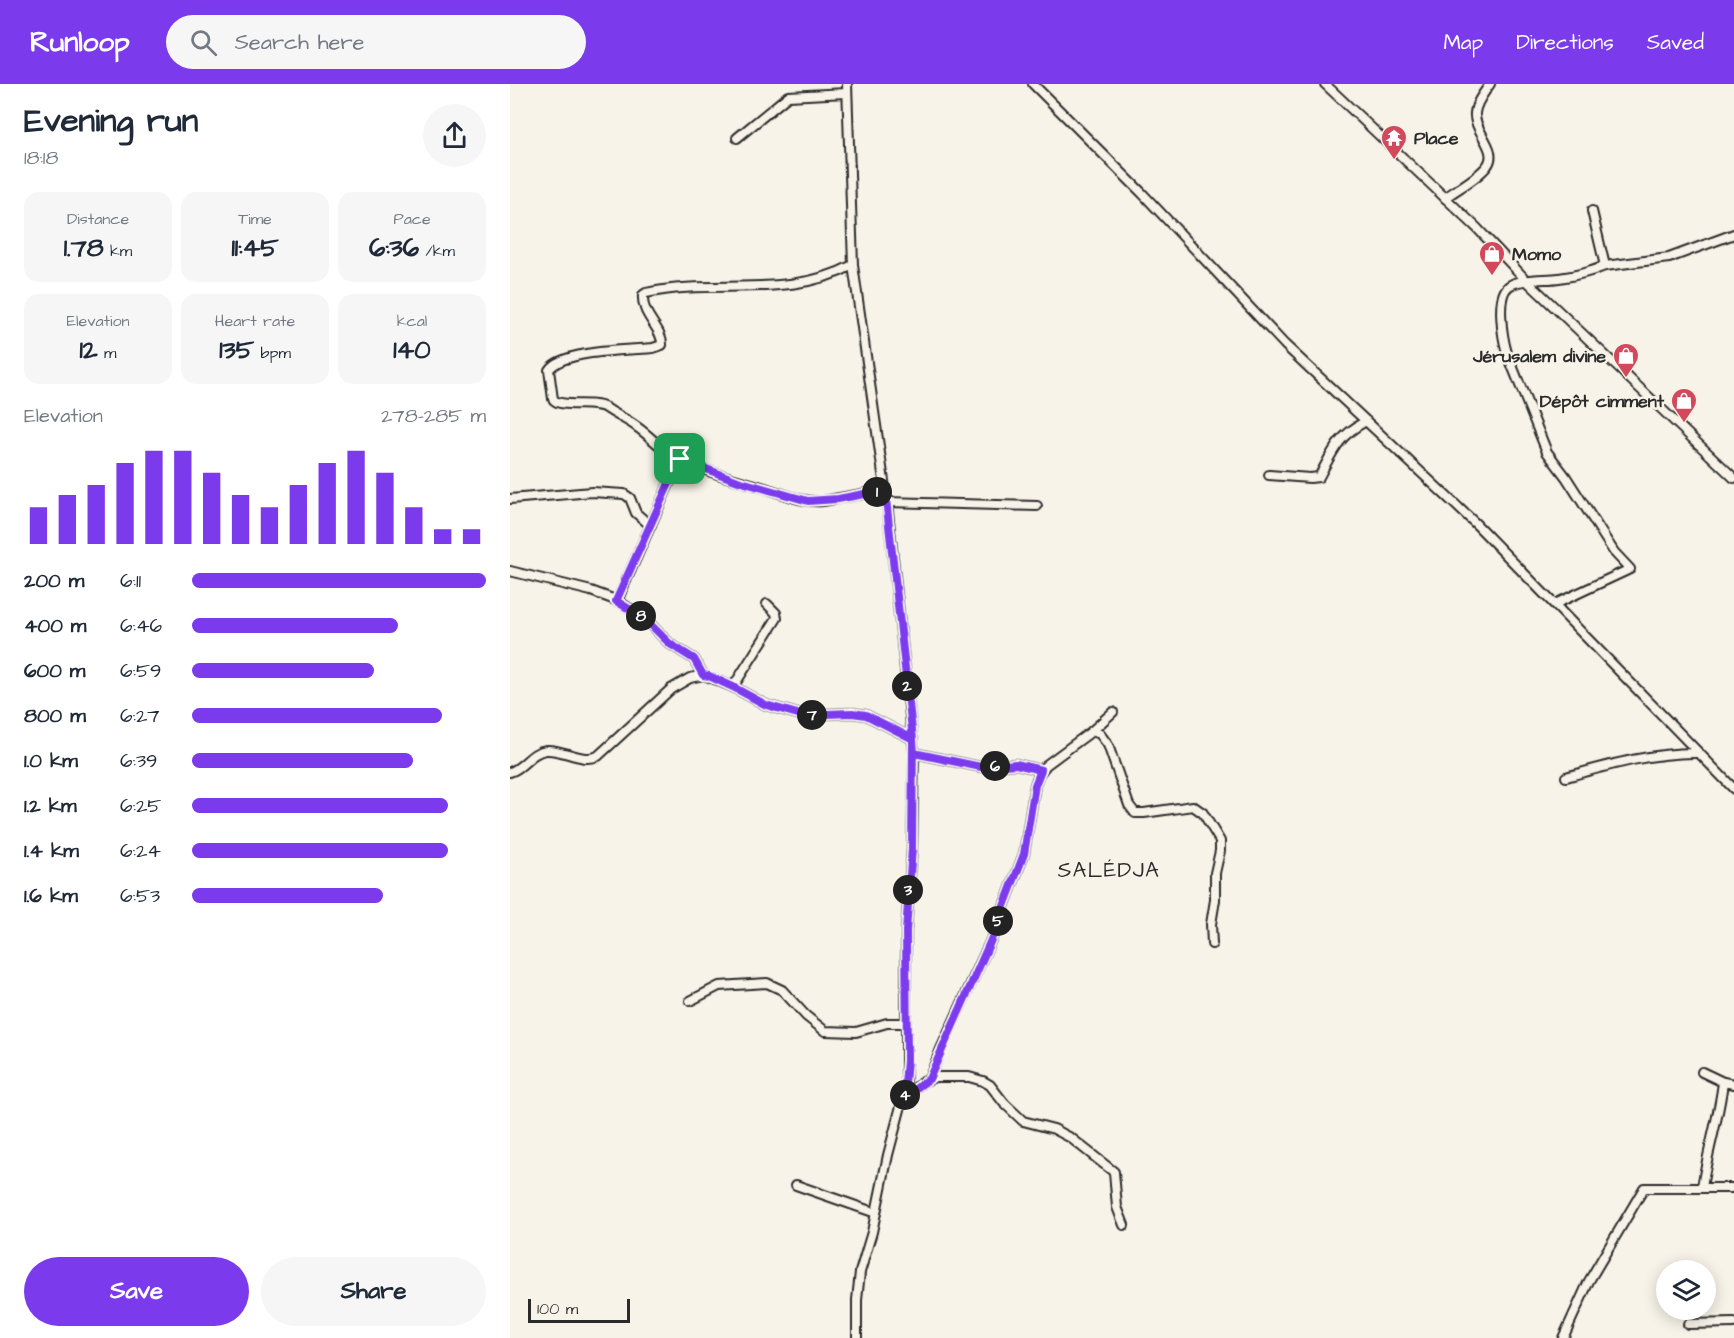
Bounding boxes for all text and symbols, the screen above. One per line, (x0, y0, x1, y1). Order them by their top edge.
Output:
search box (166, 15, 586, 69)
text: Runloop (30, 23, 130, 62)
icon: search (187, 26, 220, 59)
text: Search here (235, 27, 365, 58)
text: Map (1443, 28, 1483, 57)
text: Directions (1516, 28, 1614, 57)
text: Saved (1647, 28, 1704, 57)
text: Evening run (24, 98, 198, 144)
button: share (423, 104, 486, 167)
temple icon: Place (1379, 123, 1409, 161)
place label: Place (1414, 126, 1459, 151)
text: 18:18 (24, 144, 58, 172)
text: Distance (67, 208, 129, 230)
text: Time (238, 208, 272, 230)
text: Pace (393, 208, 431, 230)
text: 1.78 (64, 230, 104, 266)
text: 11:45 (231, 230, 279, 266)
text: 6:36 (369, 230, 419, 266)
shop icon: Momo (1477, 239, 1507, 277)
text: km (104, 240, 132, 262)
text: /km (419, 240, 455, 262)
place label: Momo (1512, 242, 1562, 267)
text: Elevation (67, 310, 129, 332)
text: Heart rate (215, 310, 295, 332)
text: kcal (397, 310, 427, 332)
text: 12 (79, 332, 98, 368)
text: 135 (219, 332, 254, 368)
text: 140 (393, 332, 431, 368)
shop icon: Jérusalem divine (1611, 341, 1641, 379)
text: m (98, 342, 117, 364)
text: bpm (254, 342, 291, 364)
place label: Jérusalem divine (1472, 344, 1606, 369)
shop icon: Dépôt cimment (1669, 386, 1699, 424)
place label: Dépôt cimment (1540, 389, 1665, 414)
text: Elevation (24, 402, 103, 430)
text: 278–285 m (381, 402, 486, 430)
pin (654, 433, 705, 484)
icon: arrive (663, 442, 696, 475)
pin: 1 (862, 477, 892, 507)
text: 1 (876, 481, 878, 503)
text: 200 m (24, 567, 84, 595)
text: 6:11 (120, 567, 141, 595)
pin: 8 (626, 601, 656, 631)
text: 8 (636, 605, 646, 627)
text: 400 m (24, 612, 86, 640)
text: 6:46 (120, 612, 162, 640)
text: 600 m (24, 657, 85, 685)
text: 6:59 (120, 657, 161, 685)
pin: 2 (892, 671, 922, 701)
text: 2 (902, 675, 912, 697)
pin: 7 (797, 700, 827, 730)
text: 800 m (24, 702, 86, 730)
text: 6:27 (120, 702, 160, 730)
text: 7 (807, 704, 817, 726)
text: 1.0 km (24, 747, 78, 775)
text: 6:39 (120, 747, 157, 775)
pin: 6 (980, 751, 1010, 781)
text: 6 (990, 755, 1000, 777)
text: 1.2 km (24, 792, 77, 820)
text: 6:25 (120, 792, 161, 820)
text: 1.4 km (24, 837, 79, 865)
text: 6:24 (120, 837, 161, 865)
district label: SALÉDJA (1058, 856, 1160, 885)
pin: 3 (893, 875, 923, 905)
text: 3 (904, 879, 912, 901)
text: 1.6 km (24, 882, 78, 910)
text: 6:53 (120, 882, 160, 910)
pin: 5 (983, 906, 1013, 936)
text: 5 (992, 910, 1004, 932)
pin: 4 (890, 1080, 920, 1110)
text: 4 (900, 1084, 910, 1106)
button: Save (24, 1257, 249, 1326)
button: Share (261, 1257, 486, 1326)
map controls (1656, 1260, 1716, 1320)
button: layers (1656, 1260, 1716, 1320)
scale bar (528, 1296, 630, 1324)
text: 100 m (537, 1298, 578, 1320)

